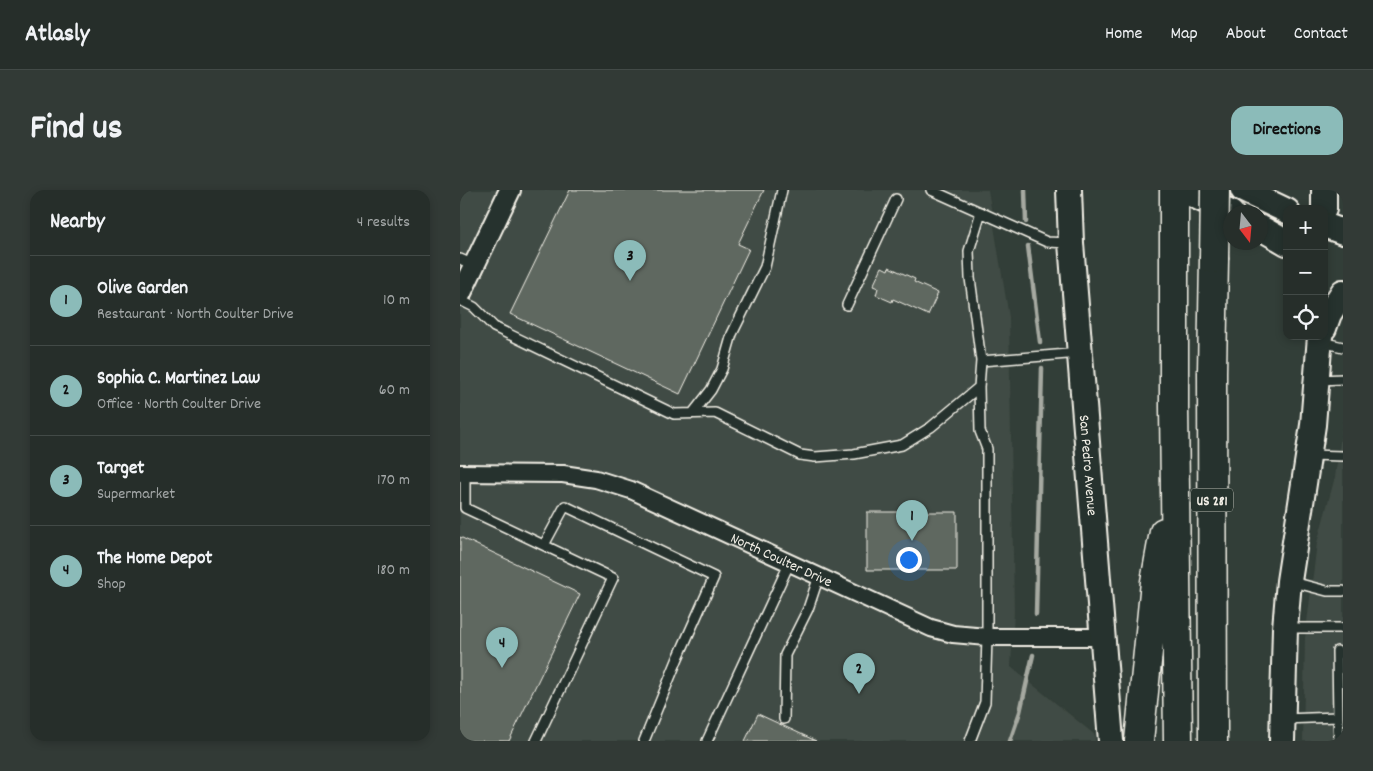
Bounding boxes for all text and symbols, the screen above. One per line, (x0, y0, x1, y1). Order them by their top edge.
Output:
text: Atlasly (25, 18, 89, 52)
text: Home (1105, 22, 1142, 47)
text: Map (1170, 22, 1198, 47)
text: About (1226, 22, 1266, 47)
text: Contact (1294, 22, 1348, 47)
text: Find us (30, 105, 122, 155)
button: Directions (1231, 106, 1343, 155)
north arrow (1223, 205, 1268, 250)
map controls (1283, 205, 1328, 340)
button: + (1283, 205, 1328, 250)
text: Nearby (50, 208, 105, 238)
text: 4 results (357, 211, 410, 234)
pin: 3 (614, 240, 646, 281)
button: − (1283, 250, 1328, 295)
text: Olive Garden (97, 276, 188, 303)
text: 1 (64, 289, 68, 312)
text: 10 m (383, 289, 410, 312)
button: locate (1283, 295, 1328, 340)
text: Restaurant · North Coulter Drive (97, 303, 294, 326)
text: Sophia C. Martinez Law (97, 366, 260, 393)
text: 2 (63, 379, 70, 402)
text: 60 m (379, 379, 410, 402)
text: Office · North Coulter Drive (97, 393, 261, 416)
street label: San Pedro Avenue (1072, 414, 1102, 517)
text: Target (97, 456, 144, 483)
text: 3 (62, 469, 70, 492)
text: 170 m (377, 469, 410, 492)
text: Supermarket (97, 483, 175, 506)
road number: US 281 (1191, 488, 1233, 512)
pin: 1 (896, 500, 928, 541)
street label: North Coulter Drive (726, 528, 836, 594)
text: The Home Depot (97, 546, 212, 573)
your location (896, 547, 922, 573)
text: 4 (63, 559, 69, 582)
text: 180 m (377, 559, 410, 582)
text: Shop (97, 573, 126, 596)
pin: 4 (486, 627, 518, 668)
pin: 2 (843, 653, 875, 694)

